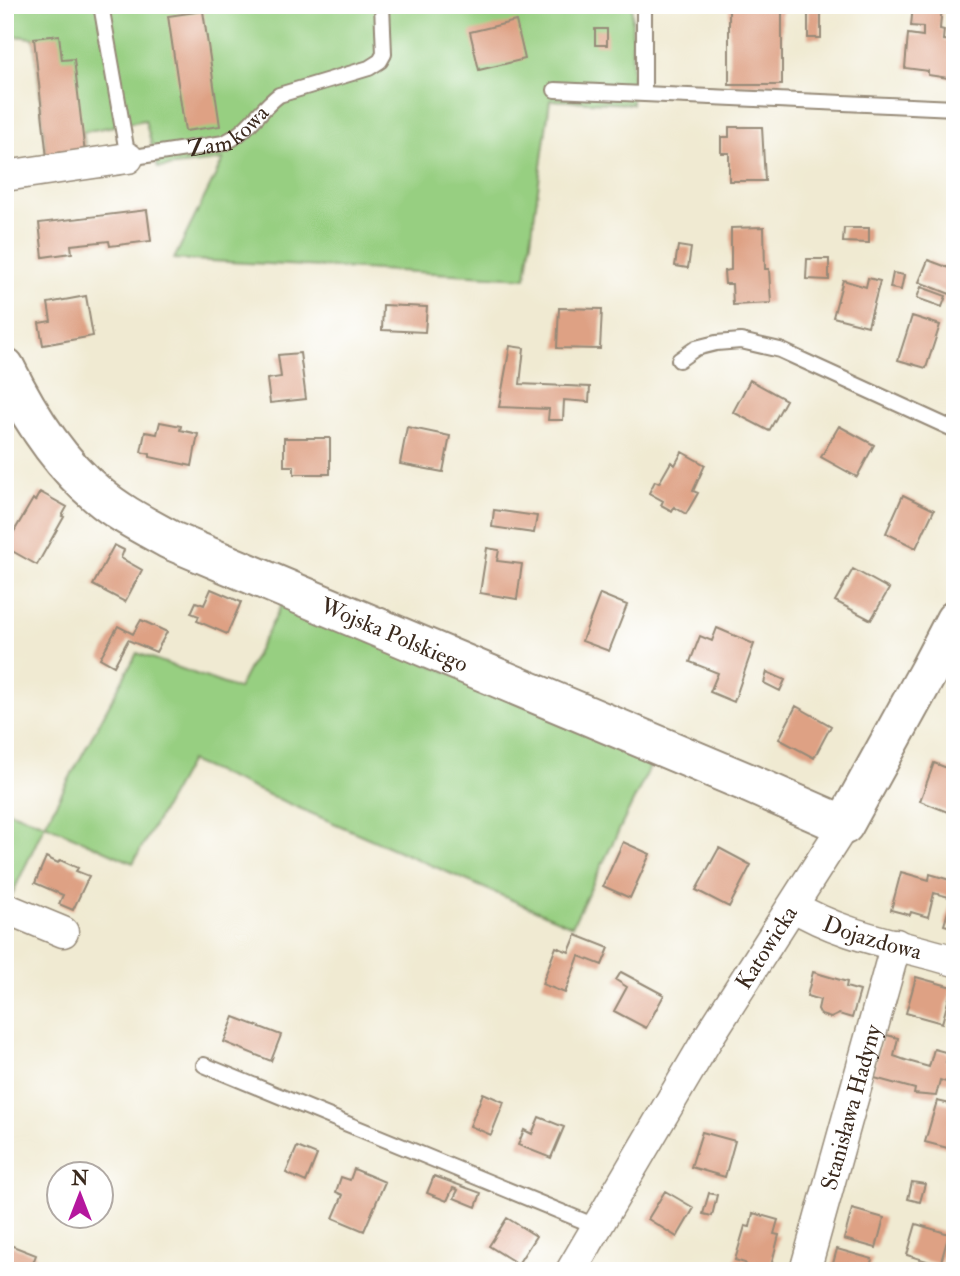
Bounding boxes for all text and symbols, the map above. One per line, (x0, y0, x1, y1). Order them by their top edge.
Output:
street label: Zamkowa (186, 99, 275, 163)
street label: Wojska Polskiego (315, 591, 473, 679)
street label: Katowicka (729, 900, 804, 995)
street label: Dojazdowa (819, 909, 925, 967)
street label: Stanisława Hadyny (814, 1020, 888, 1193)
north arrow (46, 1160, 116, 1230)
text: N (70, 1167, 89, 1191)

